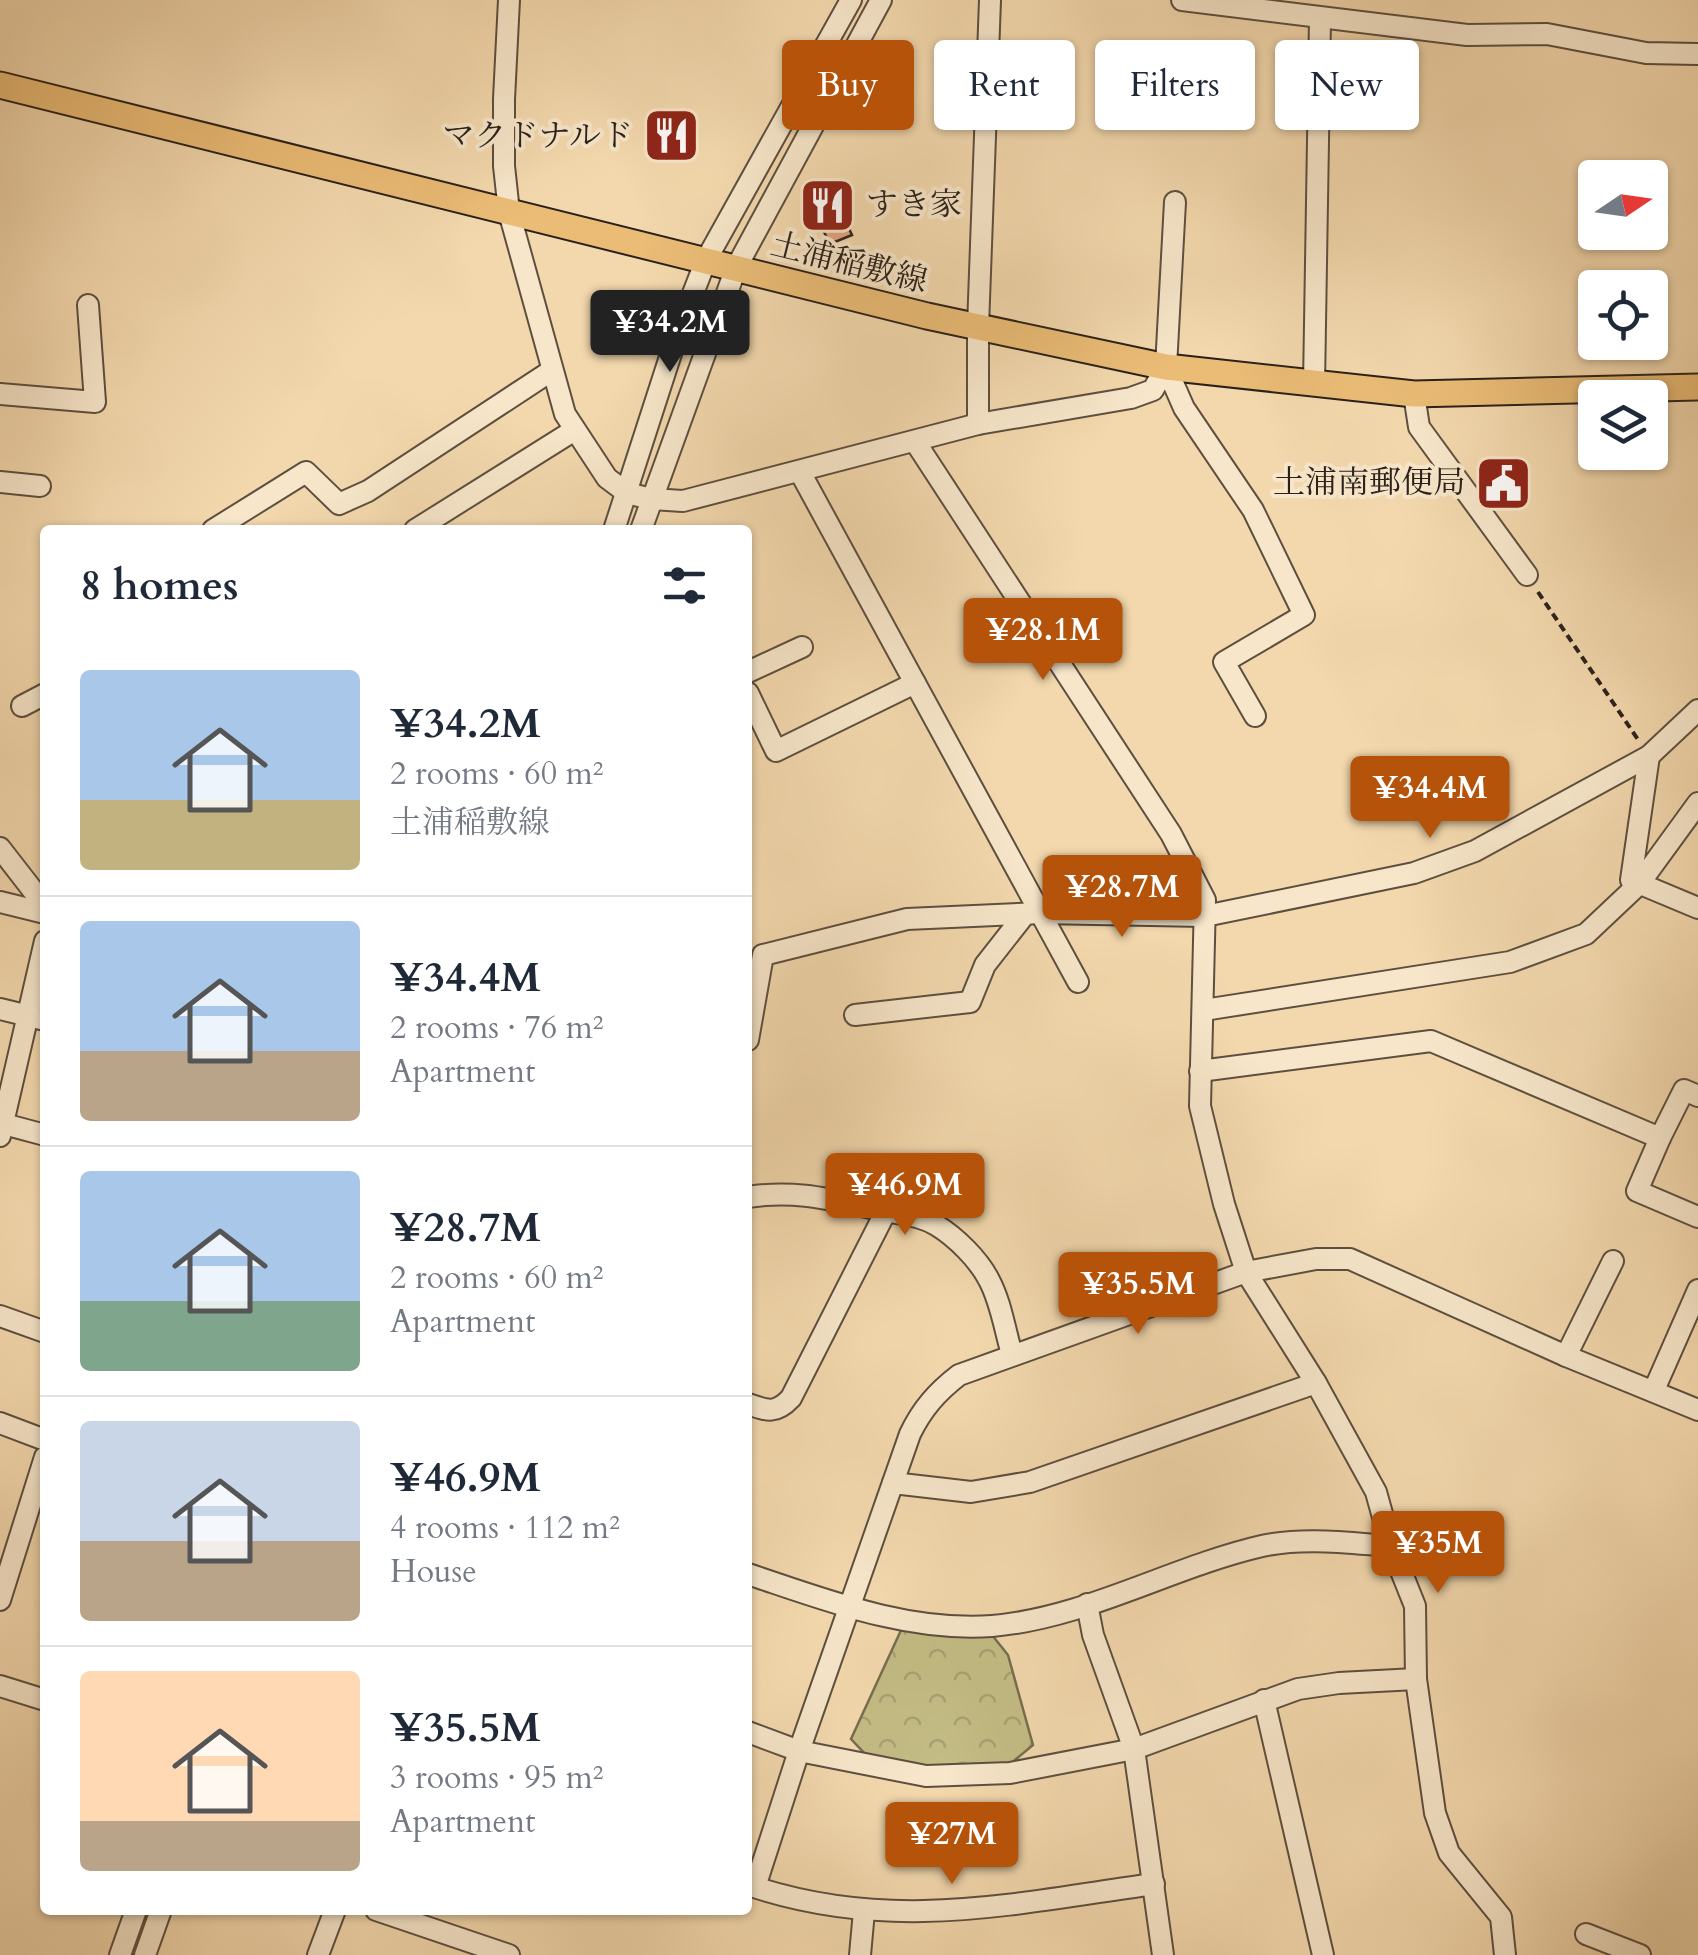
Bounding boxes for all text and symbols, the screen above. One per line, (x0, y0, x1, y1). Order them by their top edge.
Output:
chip: Buy (782, 40, 914, 130)
chip: Rent (934, 40, 1075, 130)
chip: Filters (1095, 40, 1255, 130)
chip: New (1275, 40, 1419, 130)
restaurant icon: マクドナルド (642, 106, 702, 166)
place label: マクドナルド (443, 114, 633, 158)
north arrow (1578, 160, 1668, 250)
map controls (1578, 160, 1668, 470)
restaurant icon: すき家 (797, 175, 857, 235)
place label: すき家 (866, 183, 962, 227)
street label: 土浦稲敷線 (766, 222, 932, 304)
button: locate (1578, 270, 1668, 360)
pin: ¥34.2M (589, 290, 751, 375)
text: ¥34.2M (612, 300, 728, 344)
button: layers (1578, 380, 1668, 470)
public building icon: 土浦南郵便局 (1474, 453, 1534, 513)
place label: 土浦南郵便局 (1273, 461, 1465, 505)
text: 8 homes (80, 557, 238, 614)
icon: filters (657, 558, 712, 613)
pin: ¥28.1M (962, 598, 1124, 683)
text: ¥28.1M (985, 608, 1101, 652)
text: ¥34.2M (390, 695, 541, 752)
icon: home (160, 710, 280, 830)
text: 2 rooms · 60 m² (390, 752, 603, 796)
pin: ¥34.4M (1349, 756, 1511, 841)
text: ¥34.4M (1372, 766, 1488, 810)
text: 土浦稲敷線 (390, 801, 550, 845)
pin: ¥28.7M (1041, 855, 1203, 940)
text: ¥28.7M (1064, 865, 1180, 909)
text: ¥34.4M (390, 949, 541, 1006)
icon: home (160, 961, 280, 1081)
text: 2 rooms · 76 m² (390, 1006, 603, 1050)
text: Apartment (390, 1050, 535, 1094)
pin: ¥46.9M (824, 1153, 986, 1238)
text: ¥46.9M (847, 1163, 963, 1207)
text: ¥28.7M (390, 1199, 541, 1256)
icon: home (160, 1211, 280, 1331)
pin: ¥35.5M (1057, 1252, 1219, 1337)
text: 2 rooms · 60 m² (390, 1256, 603, 1300)
text: ¥35.5M (1080, 1262, 1196, 1306)
text: Apartment (390, 1300, 535, 1344)
text: ¥46.9M (390, 1449, 541, 1506)
icon: home (160, 1461, 280, 1581)
text: 4 rooms · 112 m² (390, 1506, 620, 1550)
pin: ¥35M (1379, 1511, 1497, 1596)
text: ¥35M (1393, 1521, 1483, 1565)
text: House (390, 1550, 477, 1594)
text: ¥35.5M (390, 1699, 541, 1756)
icon: home (160, 1711, 280, 1831)
text: 3 rooms · 95 m² (390, 1756, 603, 1800)
text: Apartment (390, 1800, 535, 1844)
pin: ¥27M (893, 1802, 1011, 1887)
text: ¥27M (907, 1812, 997, 1856)

